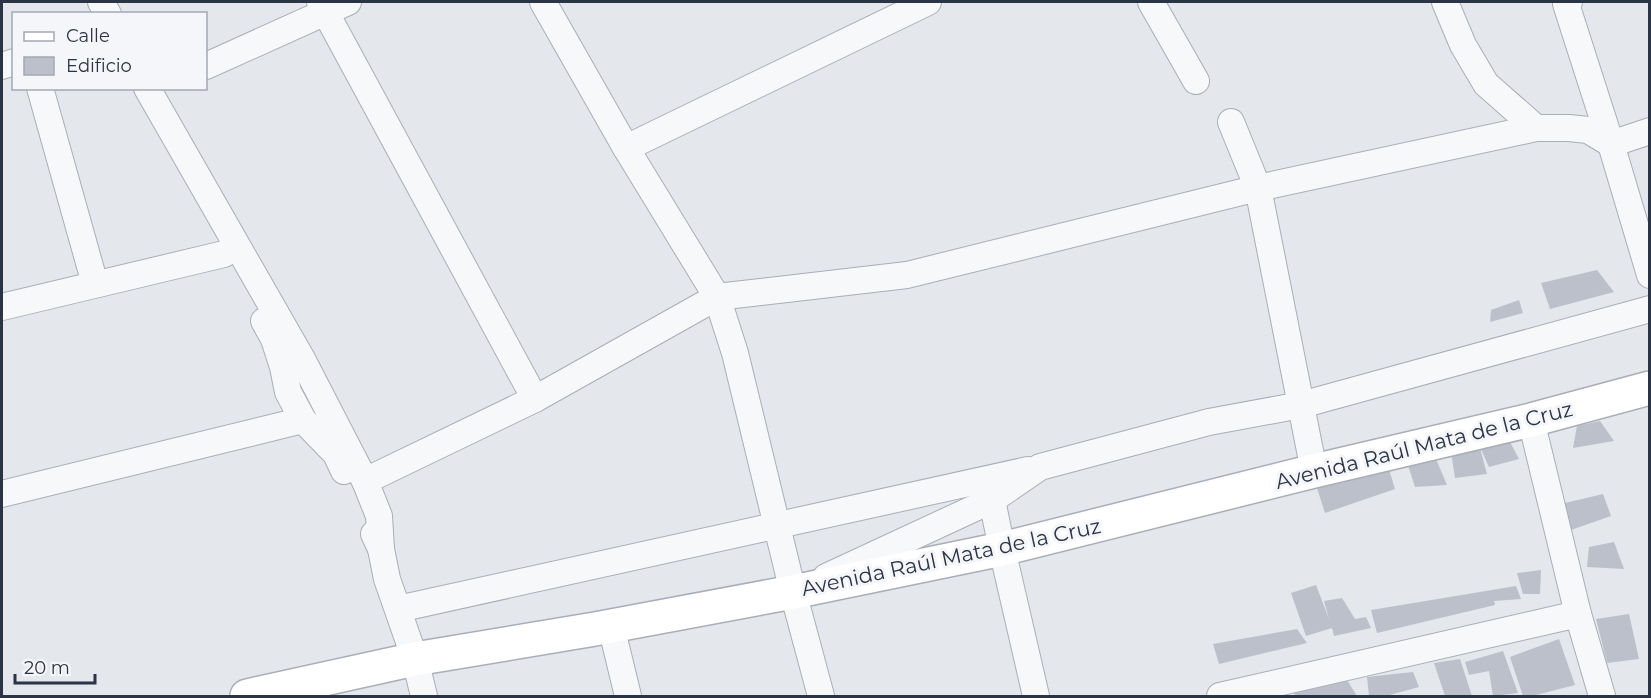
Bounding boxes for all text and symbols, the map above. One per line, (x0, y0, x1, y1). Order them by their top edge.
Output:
legend (12, 12, 207, 90)
text: Calle (66, 25, 110, 47)
text: Edificio (66, 55, 132, 77)
street label: Avenida Raúl Mata de la Cruz (1273, 396, 1575, 494)
street label: Avenida Raúl Mata de la Cruz (799, 513, 1103, 601)
scale bar (15, 647, 94, 685)
text: 20 m (24, 657, 70, 679)

